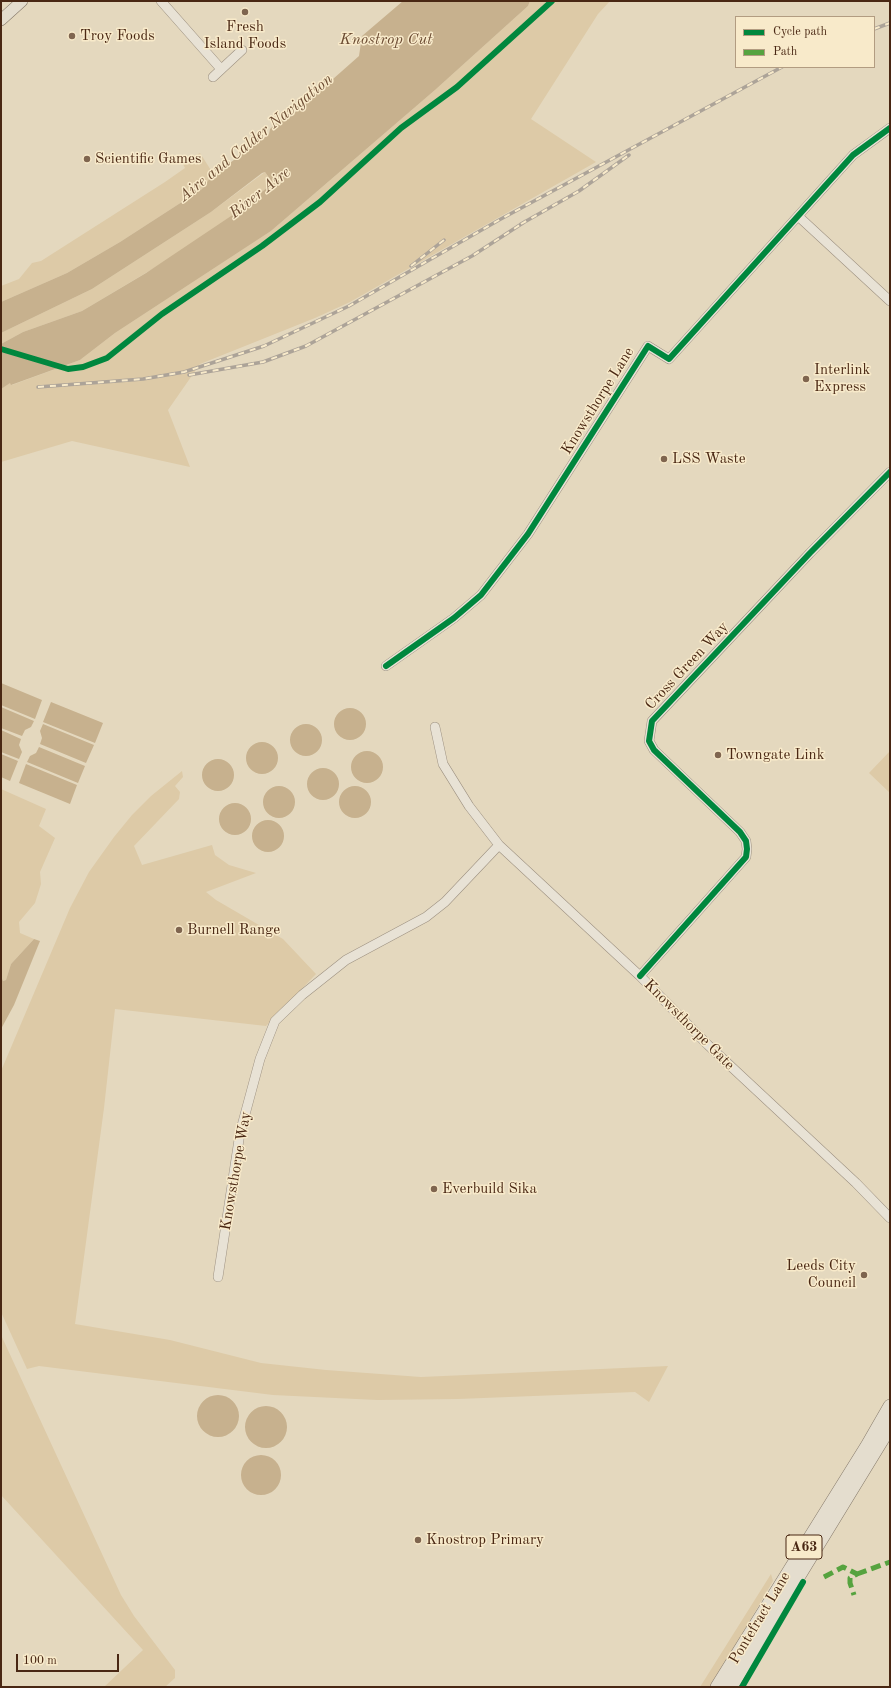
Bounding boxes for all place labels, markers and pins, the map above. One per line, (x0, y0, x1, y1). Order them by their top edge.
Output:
marker: Fresh Island Foods (240, 7, 250, 17)
place label: Fresh Island Foods (204, 18, 286, 53)
place label: Troy Foods (80, 27, 155, 45)
marker: Troy Foods (67, 31, 77, 41)
place label: Scientific Games (95, 150, 201, 168)
marker: Scientific Games (82, 154, 92, 164)
place label: Interlink Express (814, 361, 870, 396)
marker: Interlink Express (801, 374, 811, 384)
place label: LSS Waste (672, 450, 746, 468)
marker: LSS Waste (659, 454, 669, 464)
place label: Towngate Link (726, 746, 824, 764)
marker: Towngate Link (713, 750, 723, 760)
place label: Burnell Range (187, 921, 280, 939)
marker: Burnell Range (174, 925, 184, 935)
place label: Everbuild Sika (442, 1180, 537, 1198)
marker: Everbuild Sika (429, 1184, 439, 1194)
place label: Leeds City Council (786, 1257, 856, 1292)
marker: Leeds City Council (859, 1270, 869, 1280)
place label: Knostrop Primary (426, 1531, 544, 1549)
marker: Knostrop Primary (413, 1535, 423, 1545)

